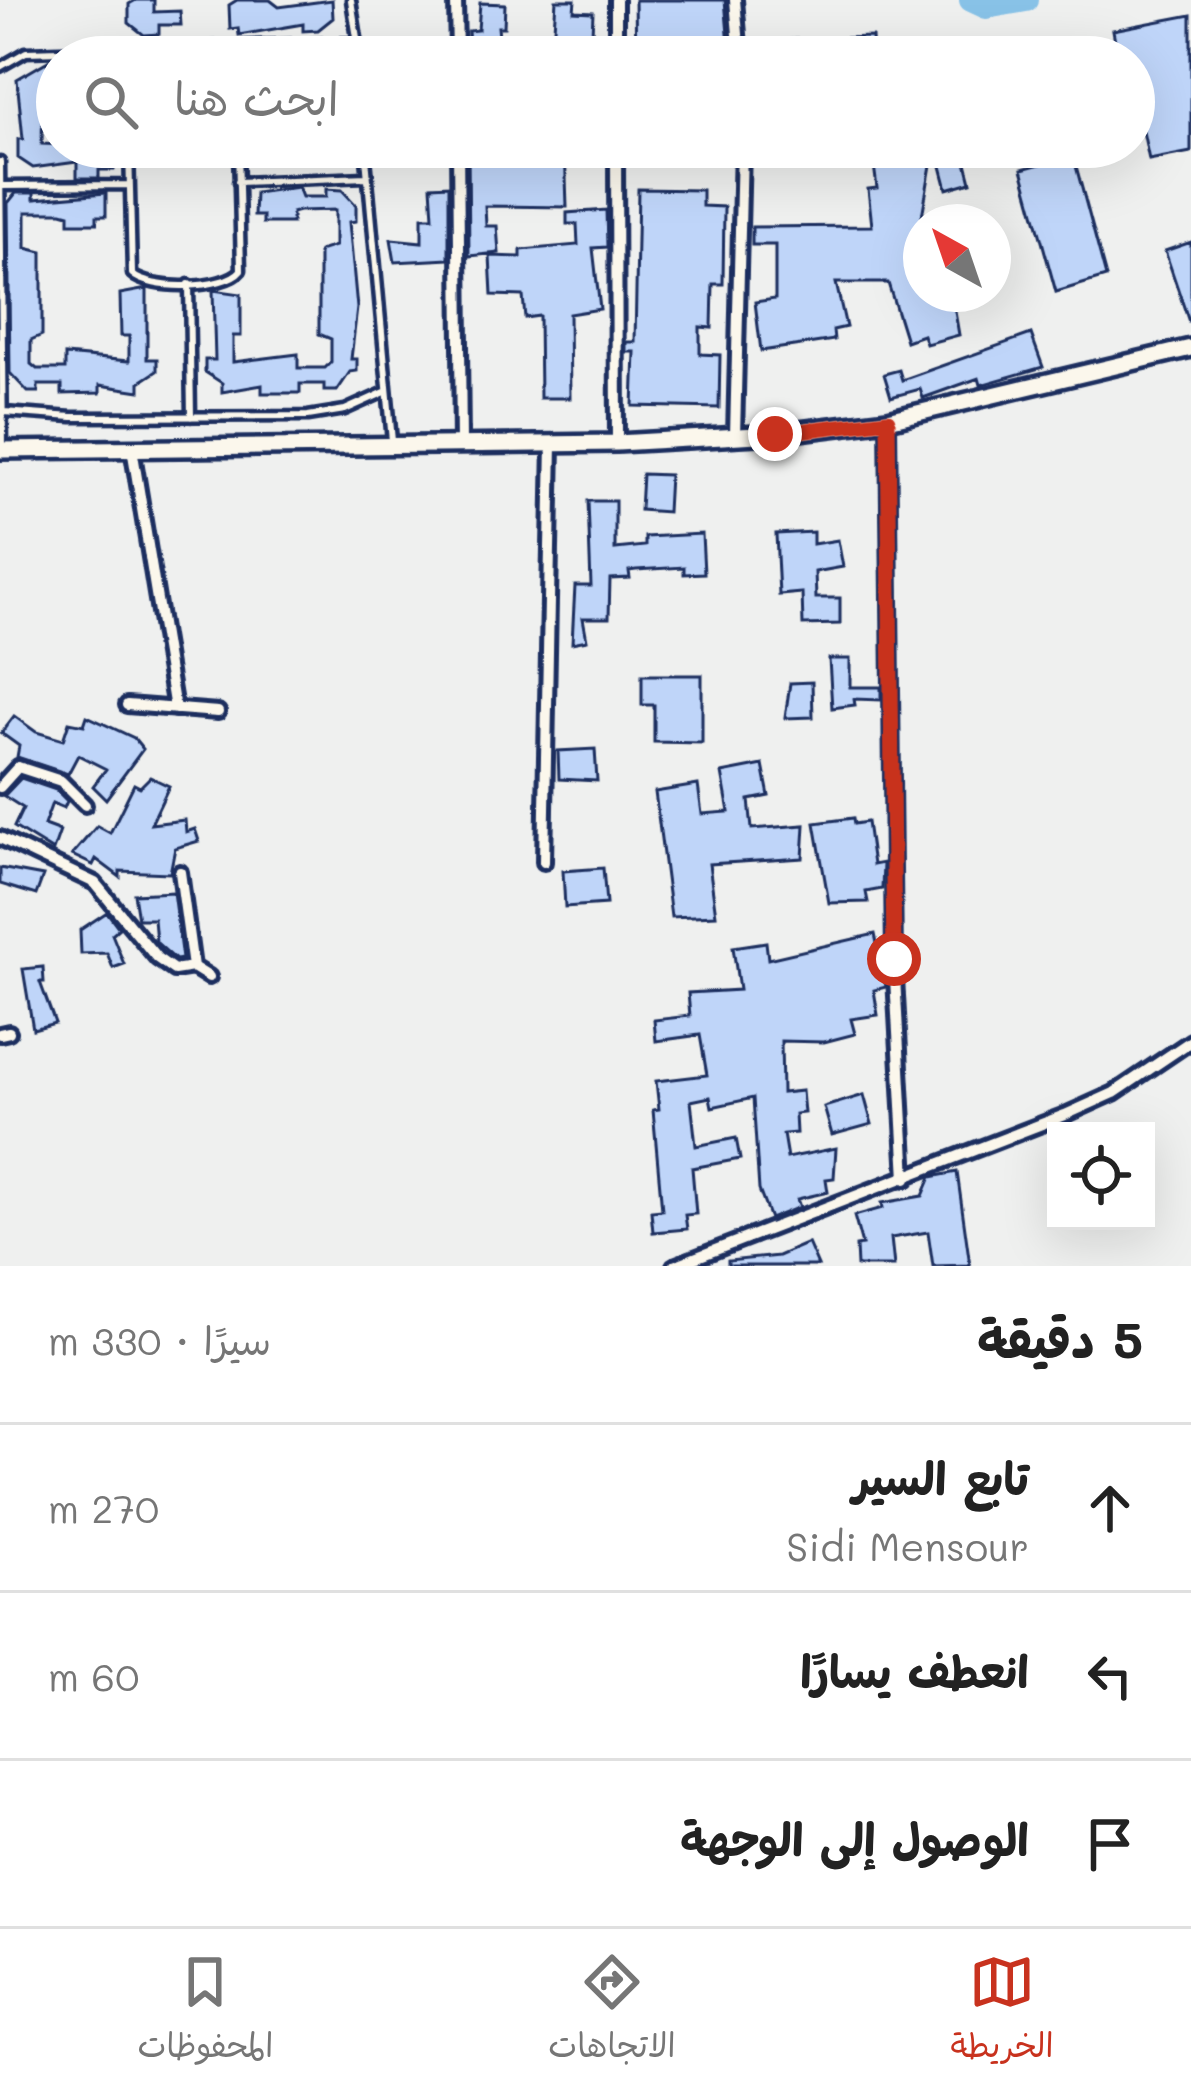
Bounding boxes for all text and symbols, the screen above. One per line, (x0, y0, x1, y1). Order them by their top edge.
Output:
search box (36, 36, 1155, 168)
text: ابحث هنا (174, 68, 339, 126)
icon: search (78, 69, 144, 135)
north arrow (903, 204, 1011, 312)
route end (748, 407, 802, 461)
route start (867, 932, 921, 986)
map controls (1047, 1122, 1155, 1230)
button: locate (1047, 1122, 1155, 1230)
text: 5 دقيقة (977, 1304, 1143, 1371)
text: سيرًا · 330 m (48, 1314, 271, 1365)
text: تابع السير (852, 1448, 1029, 1506)
icon: ahead (1077, 1475, 1143, 1541)
text: 270 m (48, 1482, 159, 1533)
text: Sidi Mensour (786, 1520, 1029, 1571)
text: انعطف يسارًا (800, 1641, 1029, 1699)
icon: left (1077, 1643, 1143, 1709)
text: 60 m (48, 1650, 139, 1701)
text: الوصول إلى الوجهة (680, 1809, 1029, 1867)
icon: arrive (1077, 1811, 1143, 1877)
tab: المحفوظات (137, 1949, 273, 2075)
tab: الاتجاهات (548, 1949, 676, 2075)
tab: الخريطة (951, 1949, 1054, 2075)

